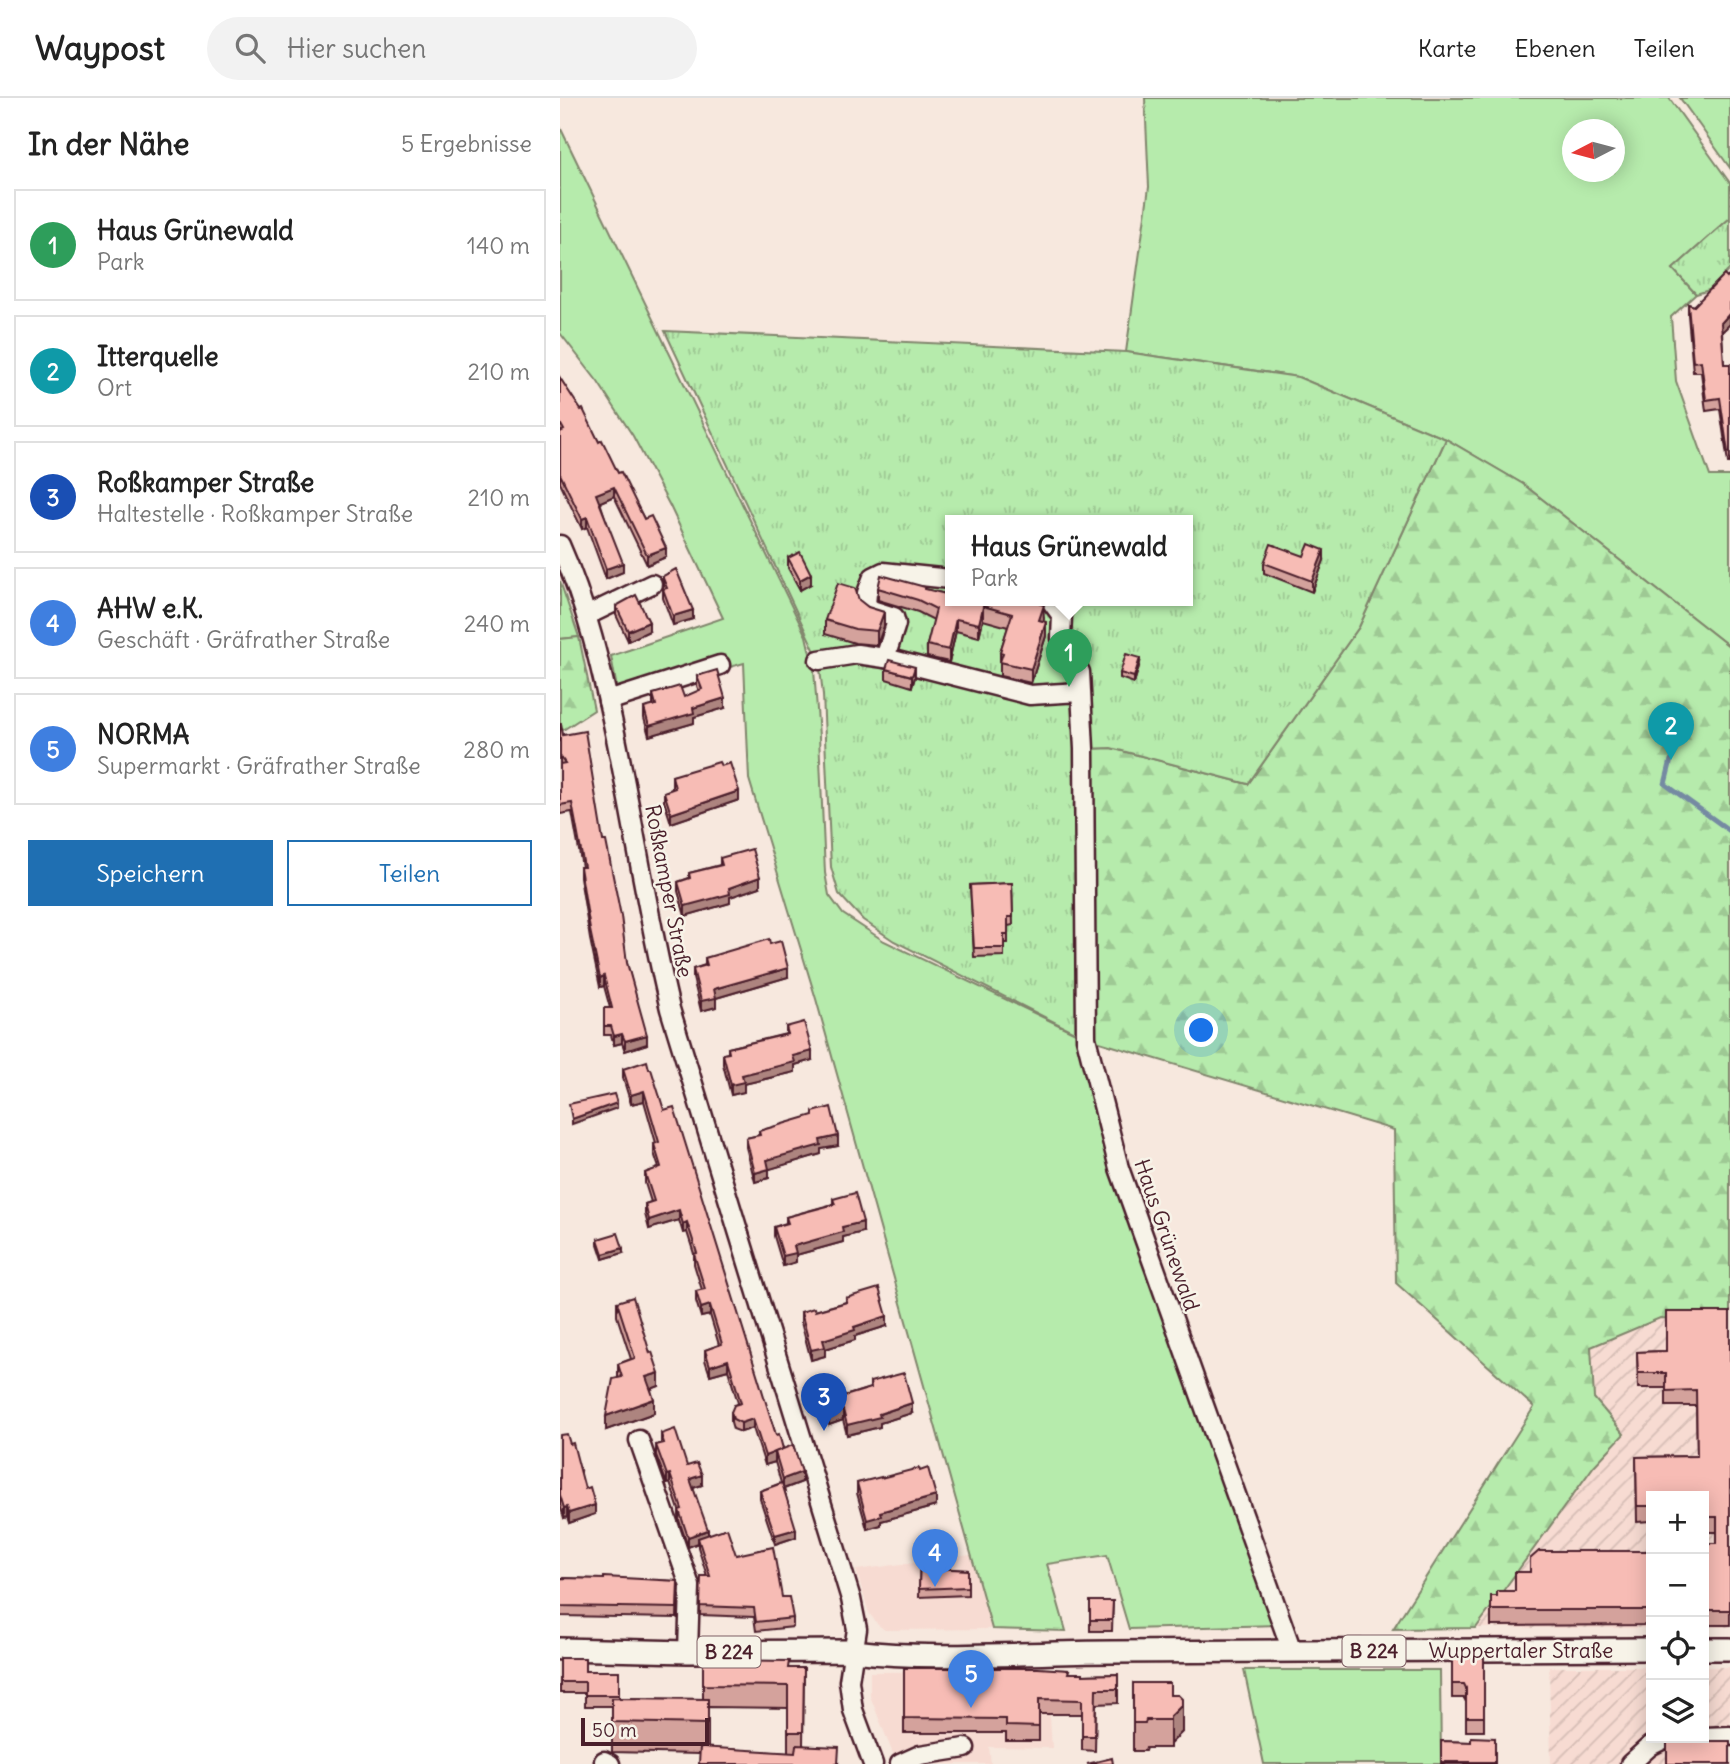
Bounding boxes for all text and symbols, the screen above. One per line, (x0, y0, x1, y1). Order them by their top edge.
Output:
search box (207, 17, 697, 80)
text: Waypost (35, 27, 165, 69)
icon: search (231, 29, 269, 67)
text: Hier suchen (287, 32, 426, 65)
text: Karte (1418, 33, 1477, 63)
text: Ebenen (1515, 33, 1596, 63)
text: Teilen (1634, 33, 1695, 63)
north arrow (1562, 119, 1625, 182)
text: In der Nähe (28, 125, 190, 163)
text: 5 Ergebnisse (401, 129, 532, 158)
text: Haus Grünewald (97, 214, 294, 247)
text: 1 (48, 231, 58, 260)
text: 140 m (467, 231, 530, 260)
text: Park (97, 247, 145, 276)
text: Itterquelle (97, 340, 218, 373)
text: 2 (47, 357, 59, 386)
text: 210 m (467, 357, 530, 386)
text: Ort (97, 373, 132, 402)
text: Roßkamper Straße (97, 466, 314, 499)
text: 3 (46, 483, 60, 512)
text: 210 m (467, 483, 530, 512)
text: Haltestelle · Roßkamper Straße (97, 499, 413, 528)
popup (945, 515, 1193, 606)
text: Haus Grünewald (971, 530, 1167, 563)
text: Park (971, 563, 1018, 592)
text: AHW e.K. (97, 592, 203, 625)
text: 4 (46, 609, 60, 638)
text: 240 m (464, 609, 530, 638)
text: Geschäft · Gräfrather Straße (97, 625, 390, 654)
pin: 1 (1046, 629, 1092, 687)
pin: 2 (1648, 702, 1694, 760)
text: NORMA (97, 718, 189, 751)
text: 5 (46, 735, 60, 764)
text: 280 m (463, 735, 530, 764)
text: Supermarkt · Gräfrather Straße (97, 751, 421, 780)
street label: Roßkamper Straße (639, 802, 699, 980)
button: Speichern (28, 840, 273, 906)
button: Teilen (287, 840, 532, 906)
your location (1184, 1013, 1218, 1047)
street label: Haus Grünewald (1128, 1156, 1206, 1314)
pin: 3 (801, 1373, 847, 1431)
map controls (1646, 1491, 1709, 1743)
button: + (1646, 1491, 1709, 1554)
pin: 4 (912, 1529, 958, 1587)
button: − (1646, 1554, 1709, 1617)
button: locate (1646, 1617, 1709, 1680)
road number: B 224 (698, 1636, 760, 1668)
road number: B 224 (1342, 1636, 1406, 1666)
street label: Wuppertaler Straße (1429, 1637, 1613, 1664)
pin: 5 (948, 1650, 994, 1708)
button: layers (1646, 1680, 1709, 1743)
scale bar (581, 1715, 709, 1747)
text: 50 m (592, 1718, 637, 1742)

